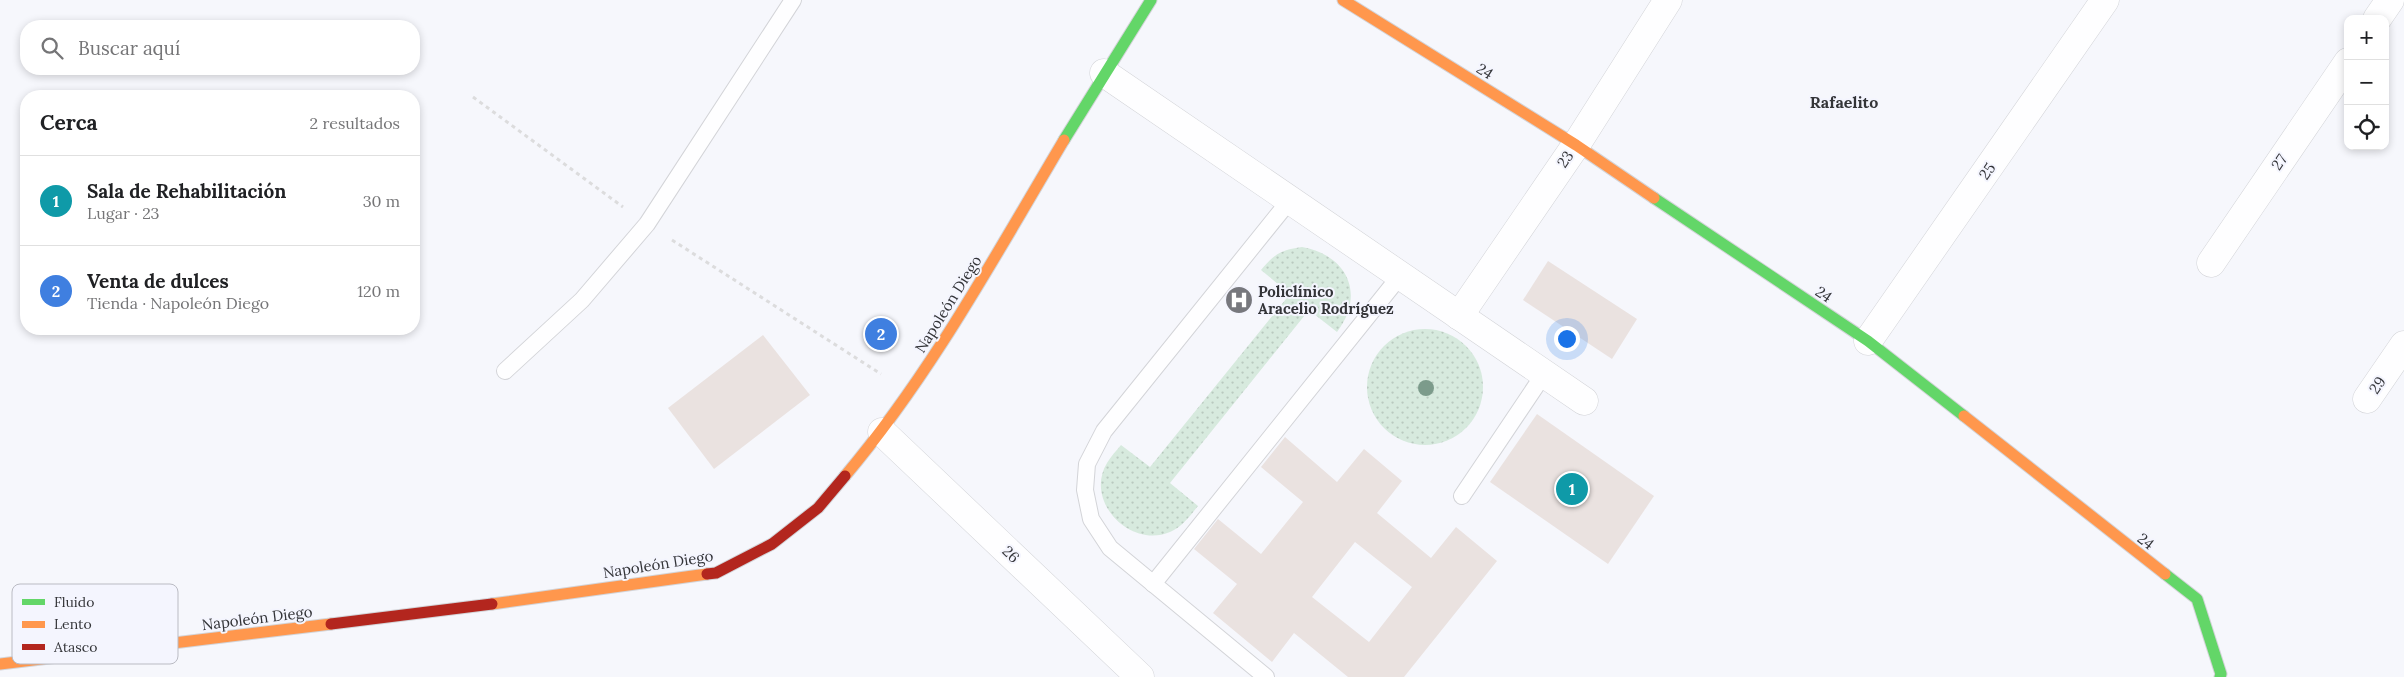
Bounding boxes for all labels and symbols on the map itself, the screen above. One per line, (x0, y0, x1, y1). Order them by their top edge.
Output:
street label: 24 (1473, 59, 1497, 83)
district label: Rafaelito (1810, 92, 1878, 112)
street label: 23 (1553, 147, 1577, 171)
street label: 27 (2267, 150, 2291, 174)
street label: 25 (1975, 159, 1999, 183)
street label: Napoleón Diego (910, 252, 986, 356)
place label: Policlínico Aracelio Rodríguez (1258, 282, 1394, 318)
street label: 24 (1812, 282, 1836, 306)
hospital icon: Policlínico Aracelio Rodríguez (1224, 285, 1254, 315)
pin: 2 (865, 315, 897, 353)
your location (1554, 326, 1580, 352)
street label: 29 (2364, 373, 2390, 397)
pin: 1 (1556, 470, 1588, 508)
street label: 24 (2134, 529, 2158, 553)
street label: 26 (998, 541, 1024, 567)
street label: Napoleón Diego (602, 546, 715, 582)
legend (12, 584, 178, 664)
text: Fluido (54, 593, 94, 611)
street label: Napoleón Diego (201, 602, 314, 634)
text: Lento (54, 615, 92, 633)
text: Atasco (53, 638, 97, 656)

